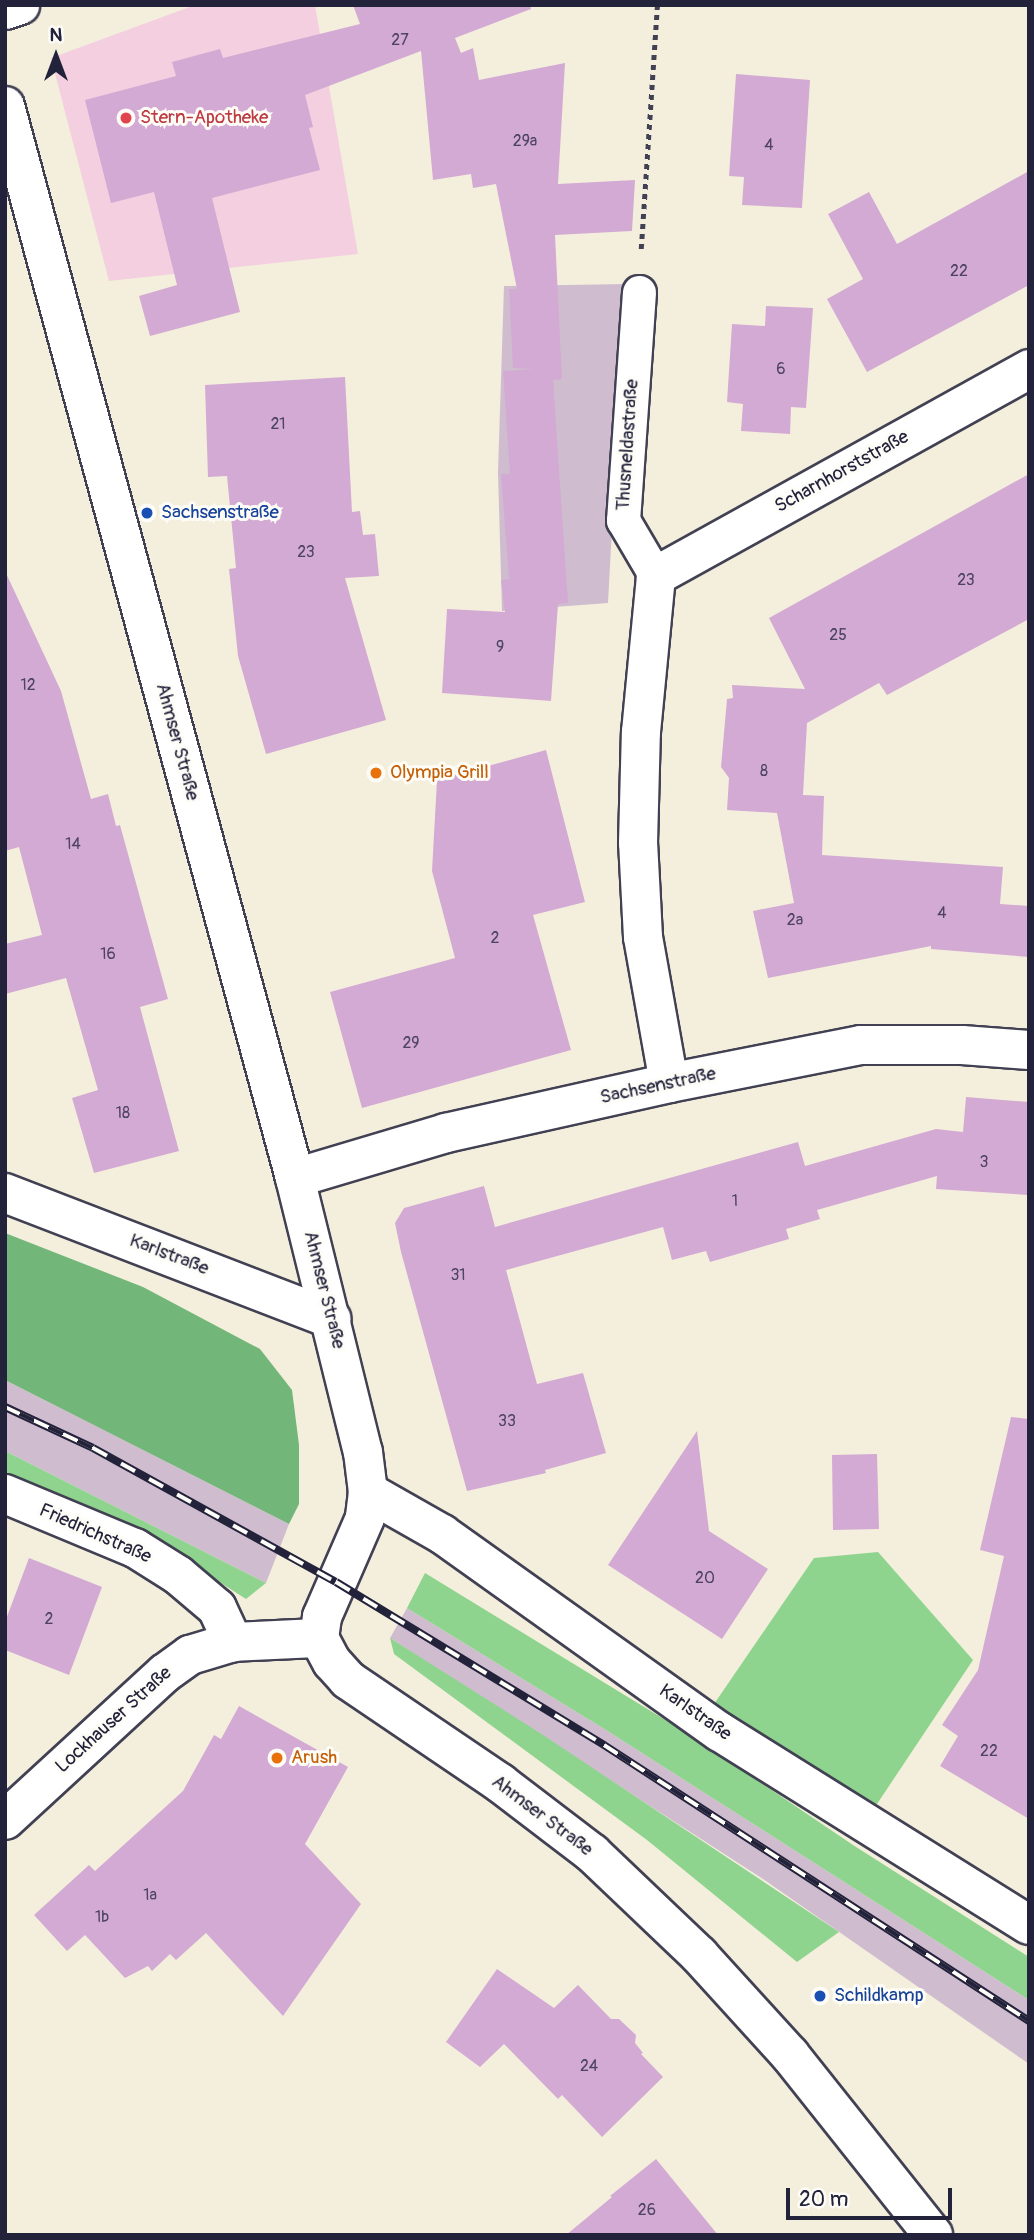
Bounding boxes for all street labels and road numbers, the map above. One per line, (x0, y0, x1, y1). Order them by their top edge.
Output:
street label: Thusneldastraße (612, 378, 644, 512)
street label: Scharnhorststraße (771, 426, 913, 518)
street label: Ahmser Straße (150, 681, 204, 803)
street label: Sachsenstraße (598, 1063, 718, 1109)
street label: Karlstraße (126, 1229, 212, 1281)
street label: Ahmser Straße (298, 1229, 350, 1351)
street label: Friedrichstraße (35, 1499, 155, 1569)
street label: Lockhauser Straße (51, 1662, 177, 1778)
street label: Karlstraße (654, 1680, 736, 1746)
street label: Ahmser Straße (487, 1771, 597, 1861)

